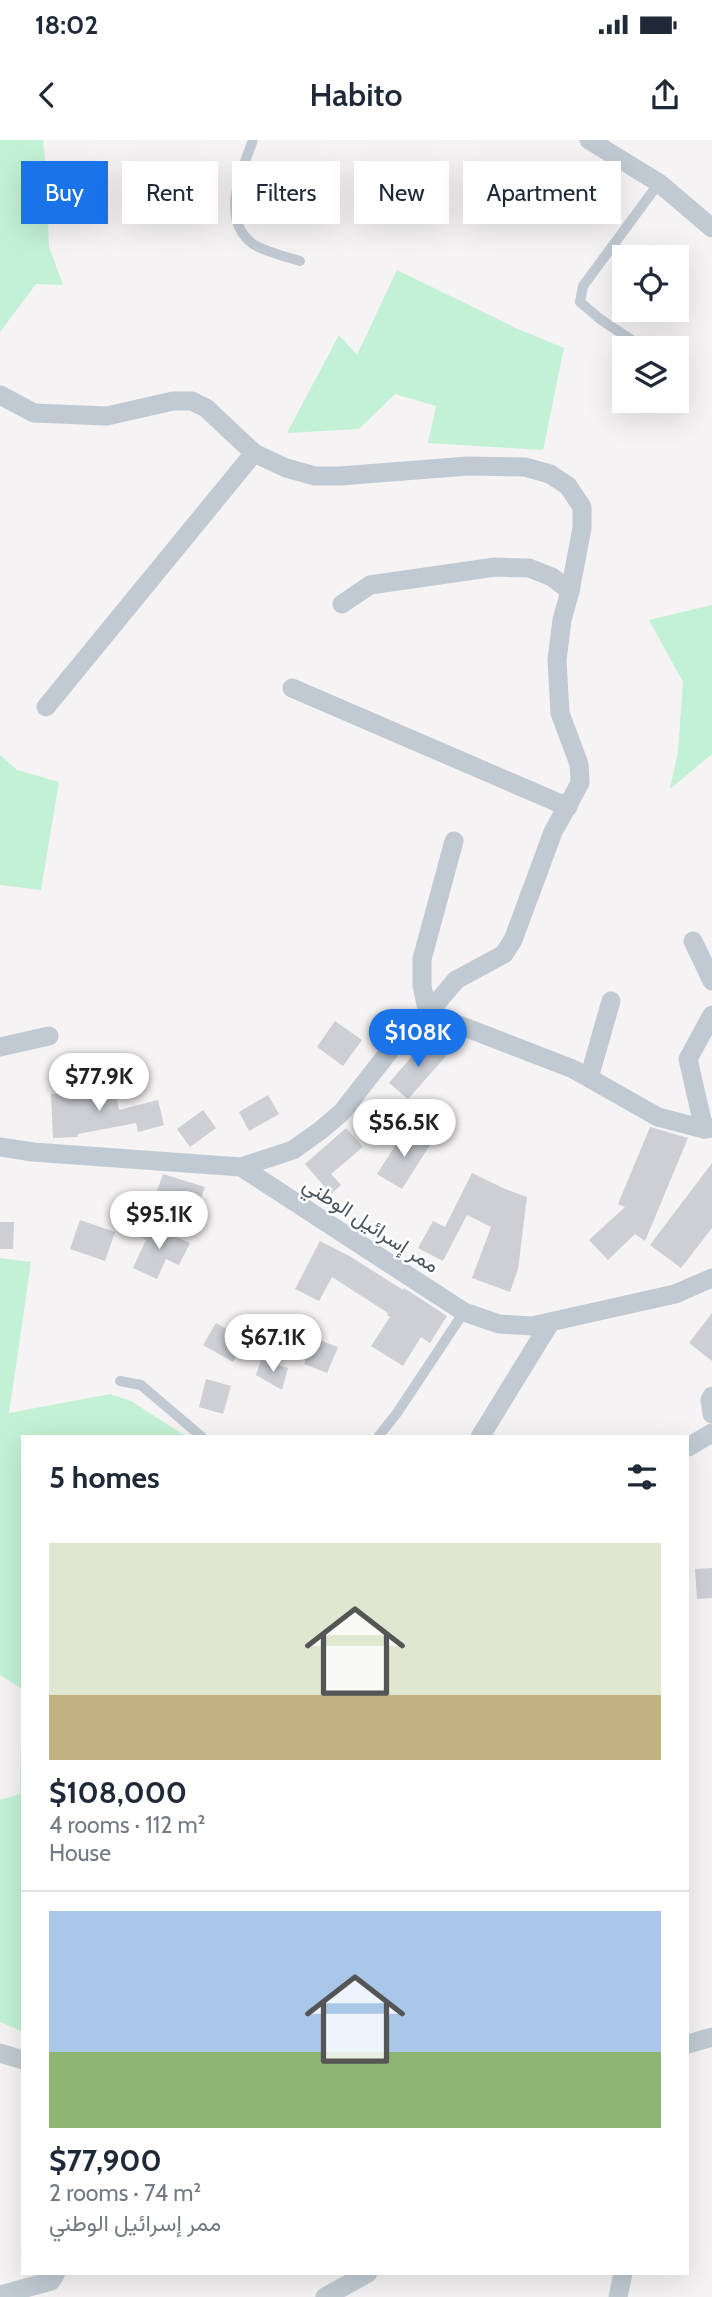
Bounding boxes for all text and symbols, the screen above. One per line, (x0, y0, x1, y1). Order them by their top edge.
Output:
text: 18:02 (35, 9, 98, 41)
text: Habito (310, 75, 402, 114)
icon: back (28, 76, 66, 114)
icon: share (646, 76, 684, 114)
chip: Buy (21, 161, 108, 224)
chip: Rent (122, 161, 218, 224)
chip: Filters (232, 161, 340, 224)
chip: New (354, 161, 449, 224)
chip: Apartment (463, 161, 621, 224)
map controls (612, 245, 689, 413)
button: locate (612, 245, 689, 322)
button: layers (612, 336, 689, 413)
pin: $108K (369, 1010, 467, 1069)
text: $108K (385, 1018, 451, 1046)
pin: $77.9K (42, 1054, 156, 1113)
text: $77.9K (65, 1062, 133, 1090)
pin: $56.5K (347, 1100, 461, 1159)
text: $56.5K (369, 1108, 439, 1136)
street label: ممر إسرائيل الوطني (296, 1171, 444, 1282)
pin: $95.1K (102, 1192, 216, 1251)
text: $95.1K (126, 1200, 192, 1228)
pin: $67.1K (216, 1314, 330, 1374)
text: $67.1K (241, 1323, 305, 1351)
icon: filters (623, 1458, 661, 1496)
text: 5 homes (49, 1459, 160, 1496)
icon: home (292, 1588, 418, 1714)
text: $108,000 (49, 1774, 187, 1811)
text: 4 rooms · 112 m² (49, 1811, 205, 1839)
text: House (49, 1839, 111, 1867)
icon: home (292, 1956, 418, 2082)
text: $77,900 (49, 2142, 162, 2179)
text: 2 rooms · 74 m² (49, 2179, 201, 2207)
text: ممر إسرائيل الوطني (49, 2209, 221, 2237)

